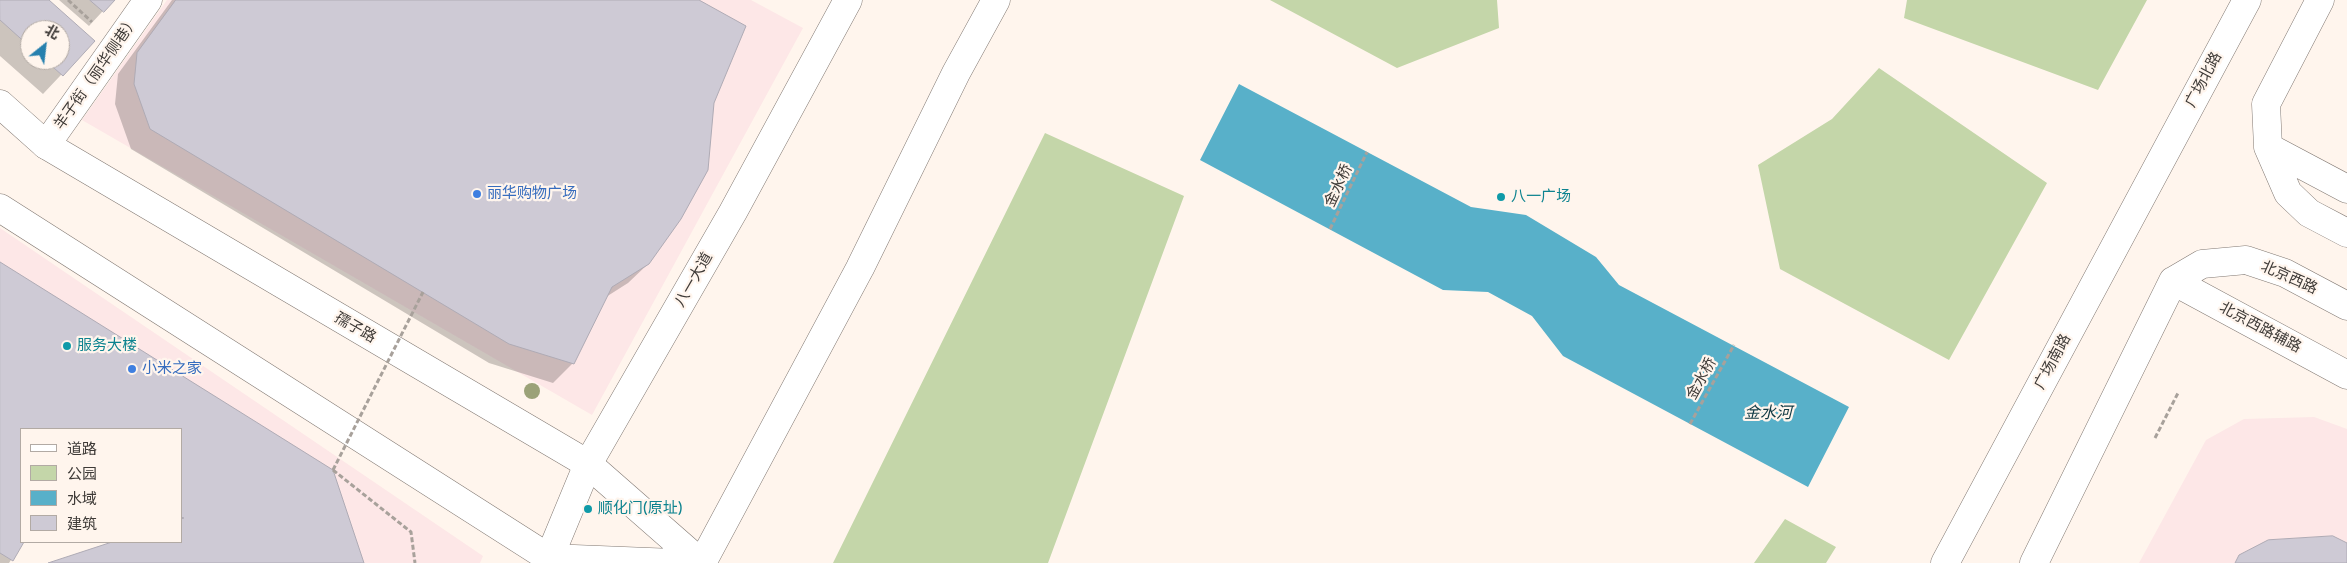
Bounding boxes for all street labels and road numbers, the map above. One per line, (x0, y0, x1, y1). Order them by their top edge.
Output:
street label: 羊子街（丽华侧巷） (51, 13, 143, 133)
street label: 广场北路 (2182, 49, 2226, 111)
street label: 金水桥 (1321, 162, 1357, 210)
street label: 八一大道 (671, 250, 717, 310)
street label: 北京西路 (2258, 258, 2320, 298)
street label: 北京西路辅路 (2216, 299, 2304, 357)
street label: 孺子路 (331, 309, 379, 347)
street label: 广场南路 (2031, 331, 2075, 393)
street label: 金水桥 (1683, 355, 1721, 403)

